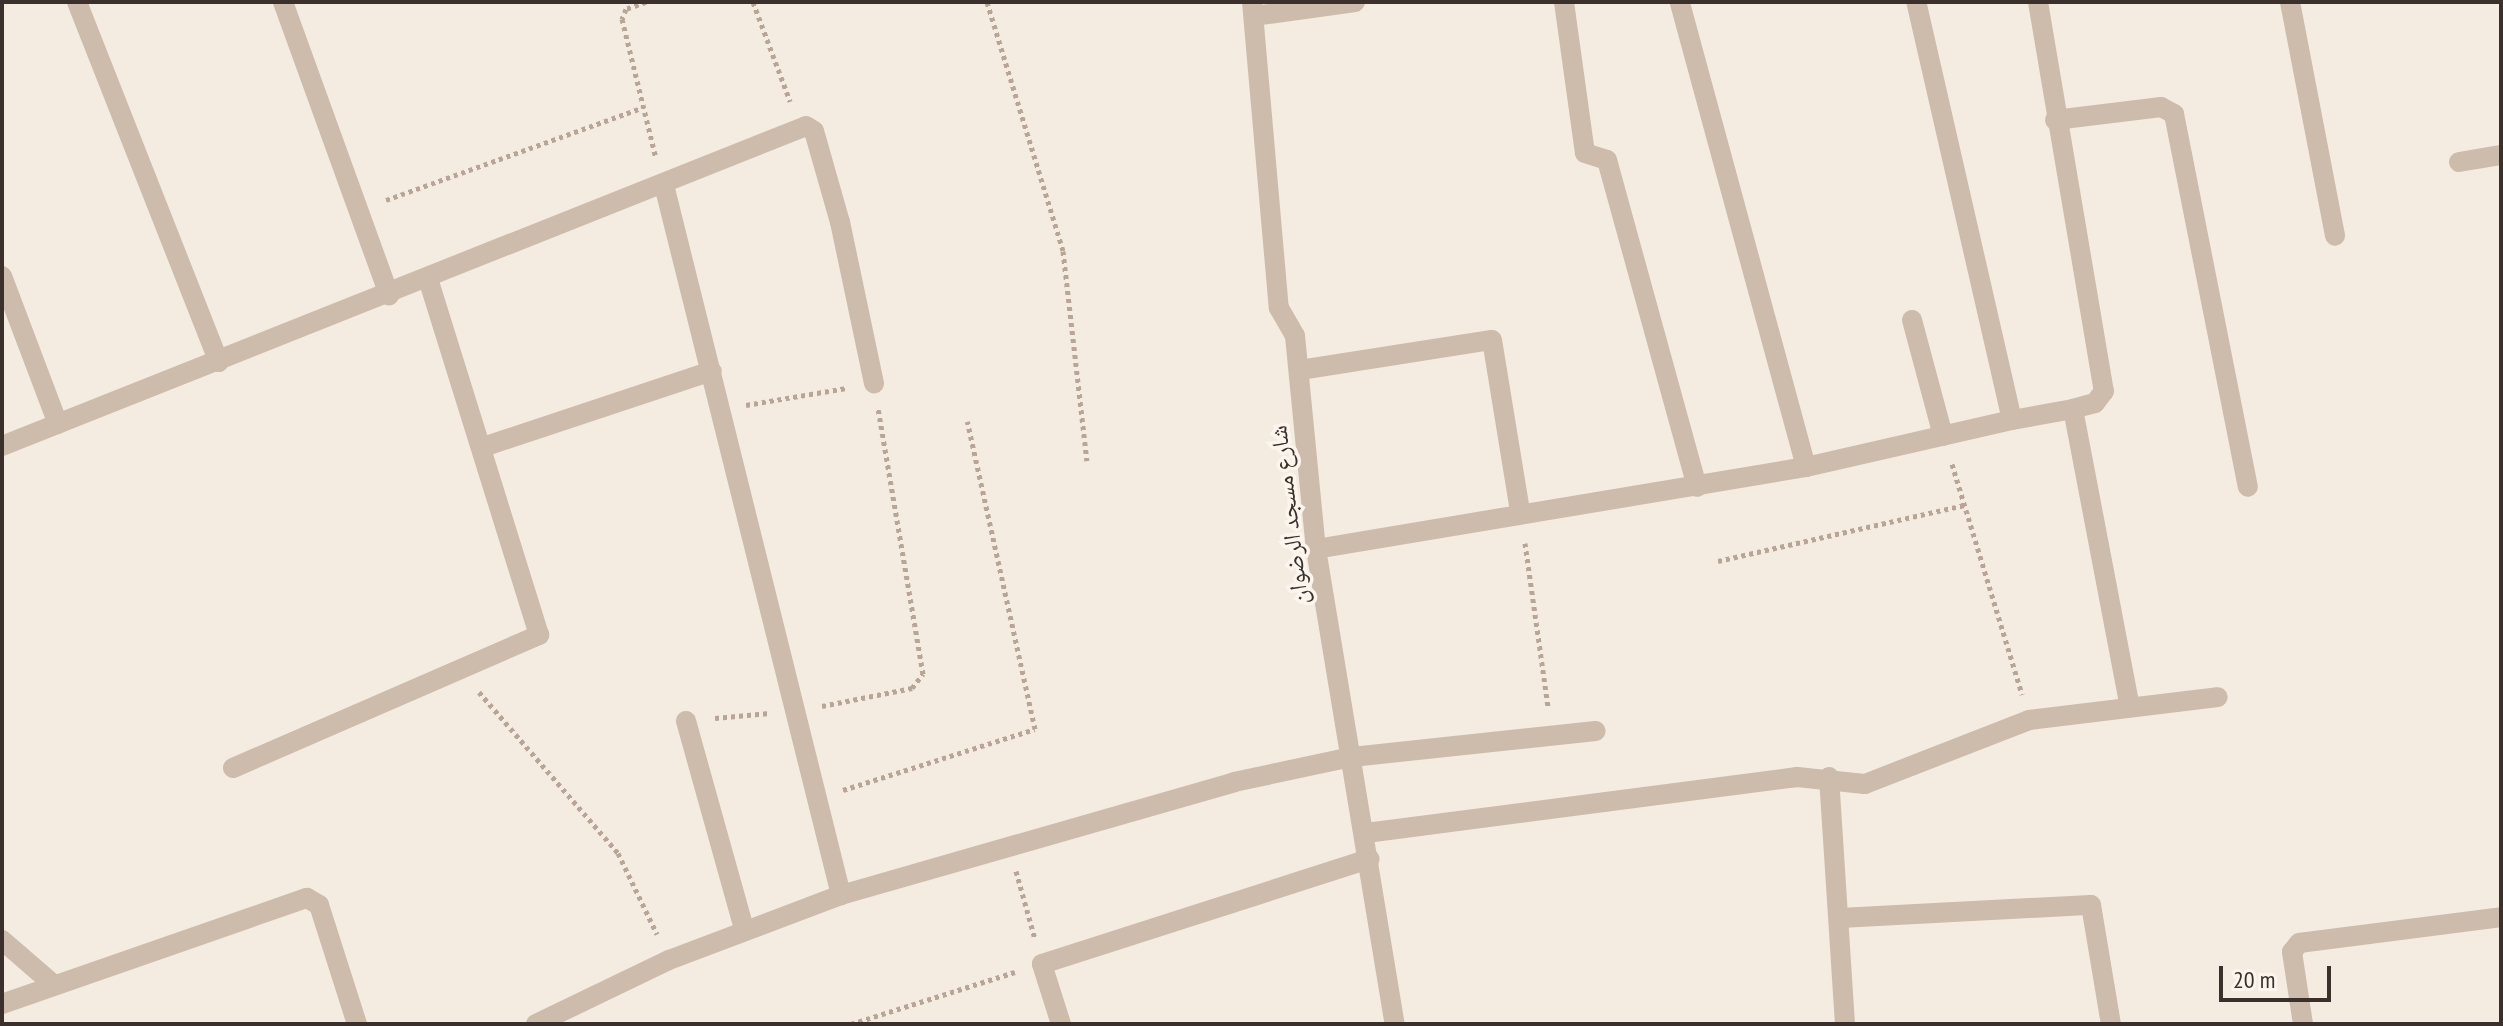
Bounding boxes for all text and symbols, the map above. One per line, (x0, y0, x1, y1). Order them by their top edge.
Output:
street label: شارع مسجد الرضوان (1264, 424, 1314, 606)
scale bar (2223, 950, 2335, 1000)
text: 20 m (2233, 964, 2275, 995)

